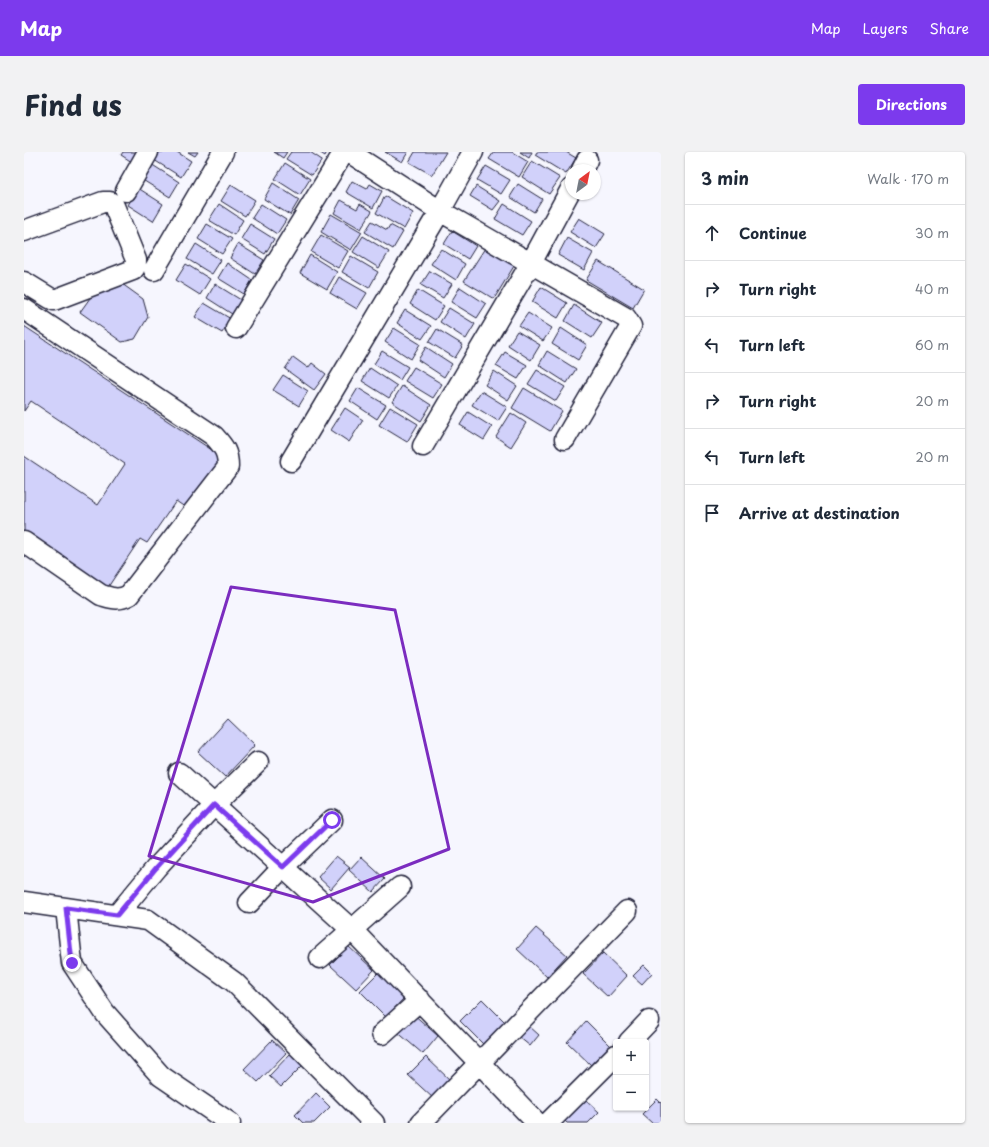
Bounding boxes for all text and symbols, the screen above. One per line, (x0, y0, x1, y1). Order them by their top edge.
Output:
text: Map (20, 14, 62, 42)
text: Map (811, 18, 841, 39)
text: Layers (863, 18, 908, 39)
text: Share (930, 18, 969, 39)
text: Find us (24, 83, 122, 126)
button: Directions (858, 84, 965, 125)
north arrow (565, 164, 601, 200)
text: 3 min (701, 165, 749, 191)
text: Walk · 170 m (867, 169, 949, 188)
text: Continue (739, 221, 807, 244)
icon: ahead (701, 222, 723, 244)
text: 30 m (915, 223, 949, 242)
text: Turn right (739, 277, 816, 300)
icon: right (701, 278, 723, 300)
text: 40 m (915, 279, 949, 298)
text: Turn left (739, 333, 805, 356)
icon: left (701, 334, 723, 356)
text: 60 m (915, 335, 949, 354)
text: Turn right (739, 389, 816, 412)
icon: right (701, 390, 723, 412)
text: 20 m (915, 391, 949, 410)
text: Turn left (739, 445, 805, 468)
icon: left (701, 446, 723, 468)
text: 20 m (915, 447, 949, 466)
text: Arrive at destination (739, 501, 900, 524)
icon: arrive (701, 502, 723, 524)
route start (323, 811, 341, 829)
route end (63, 954, 81, 972)
map controls (613, 1039, 649, 1111)
button: + (613, 1039, 649, 1075)
button: − (613, 1075, 649, 1111)

